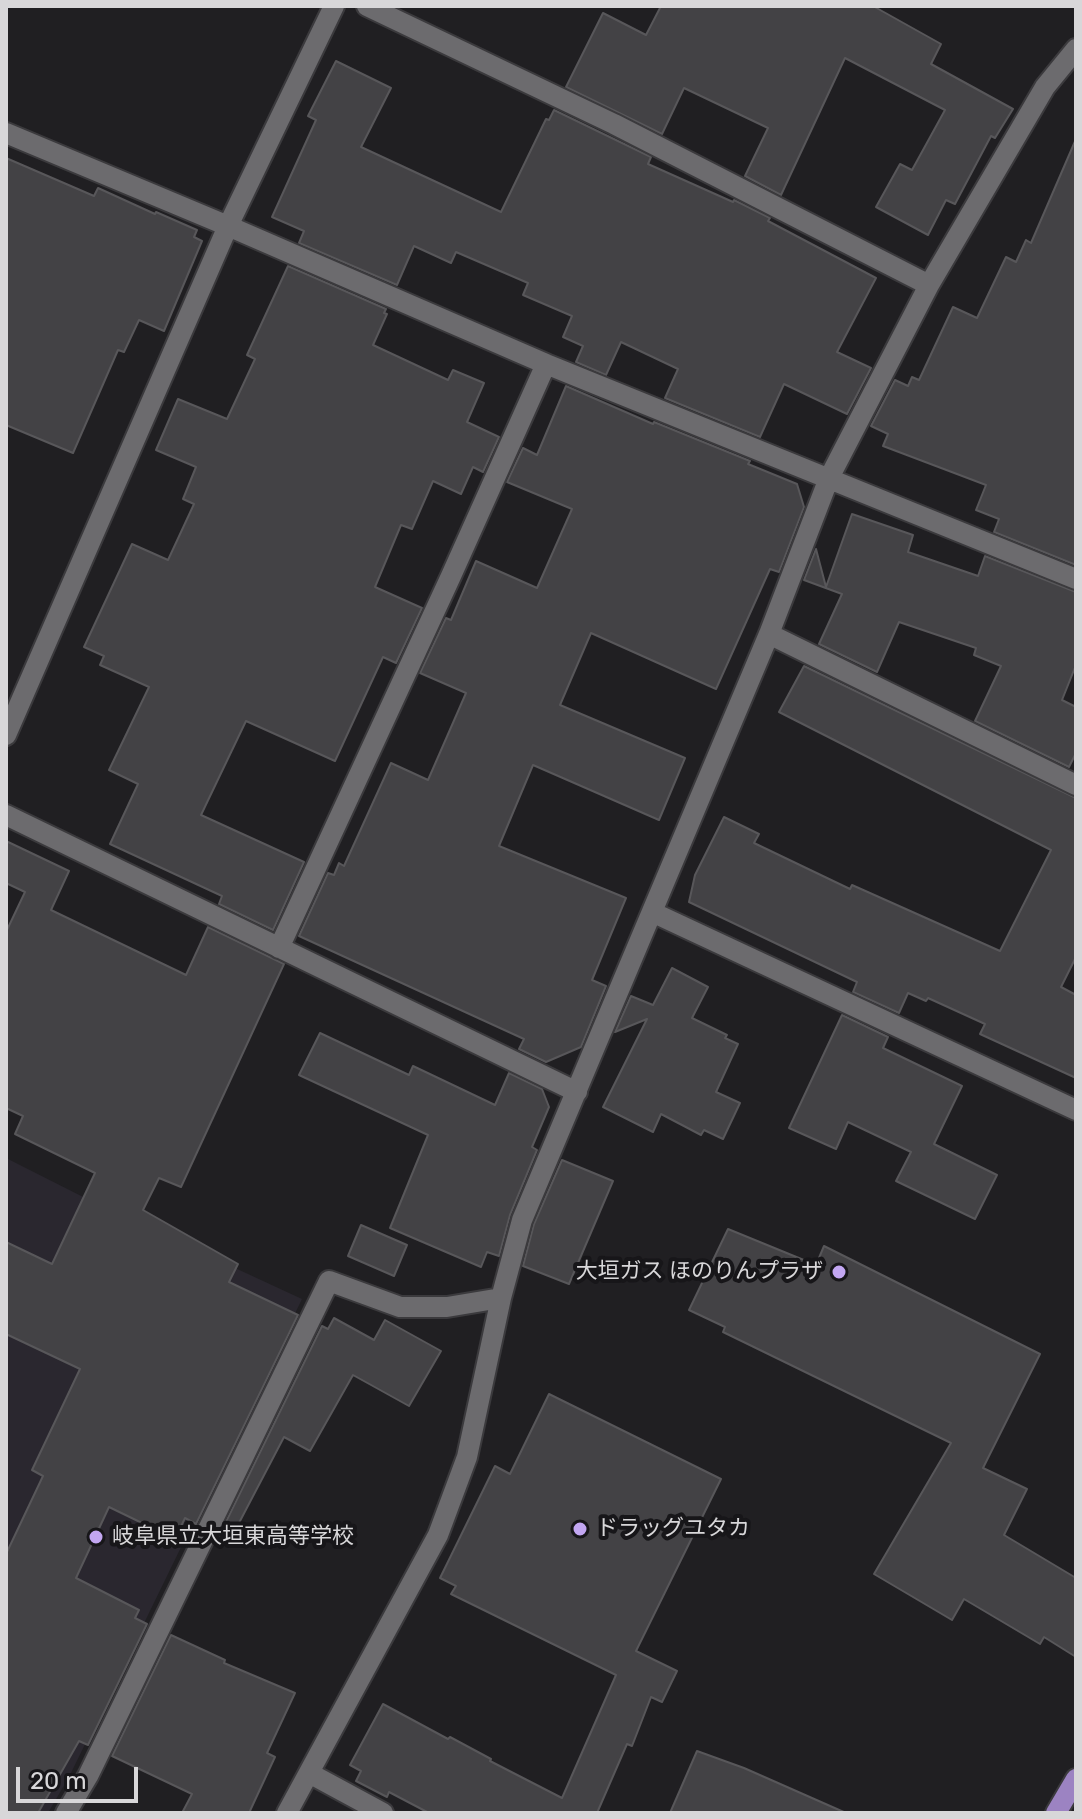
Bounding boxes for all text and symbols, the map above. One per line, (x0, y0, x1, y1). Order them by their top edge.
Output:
place label: 大垣ガス ほのりんプラザ (576, 1259, 823, 1285)
marker: 大垣ガス ほのりんプラザ (830, 1263, 848, 1281)
place label: ドラッグユタカ (596, 1516, 750, 1542)
marker: ドラッグユタカ (571, 1520, 589, 1538)
place label: 岐阜県立大垣東高等学校 (112, 1524, 354, 1550)
marker: 岐阜県立大垣東高等学校 (87, 1528, 105, 1546)
scale bar (20, 1751, 142, 1801)
text: 20 m (30, 1767, 87, 1795)

